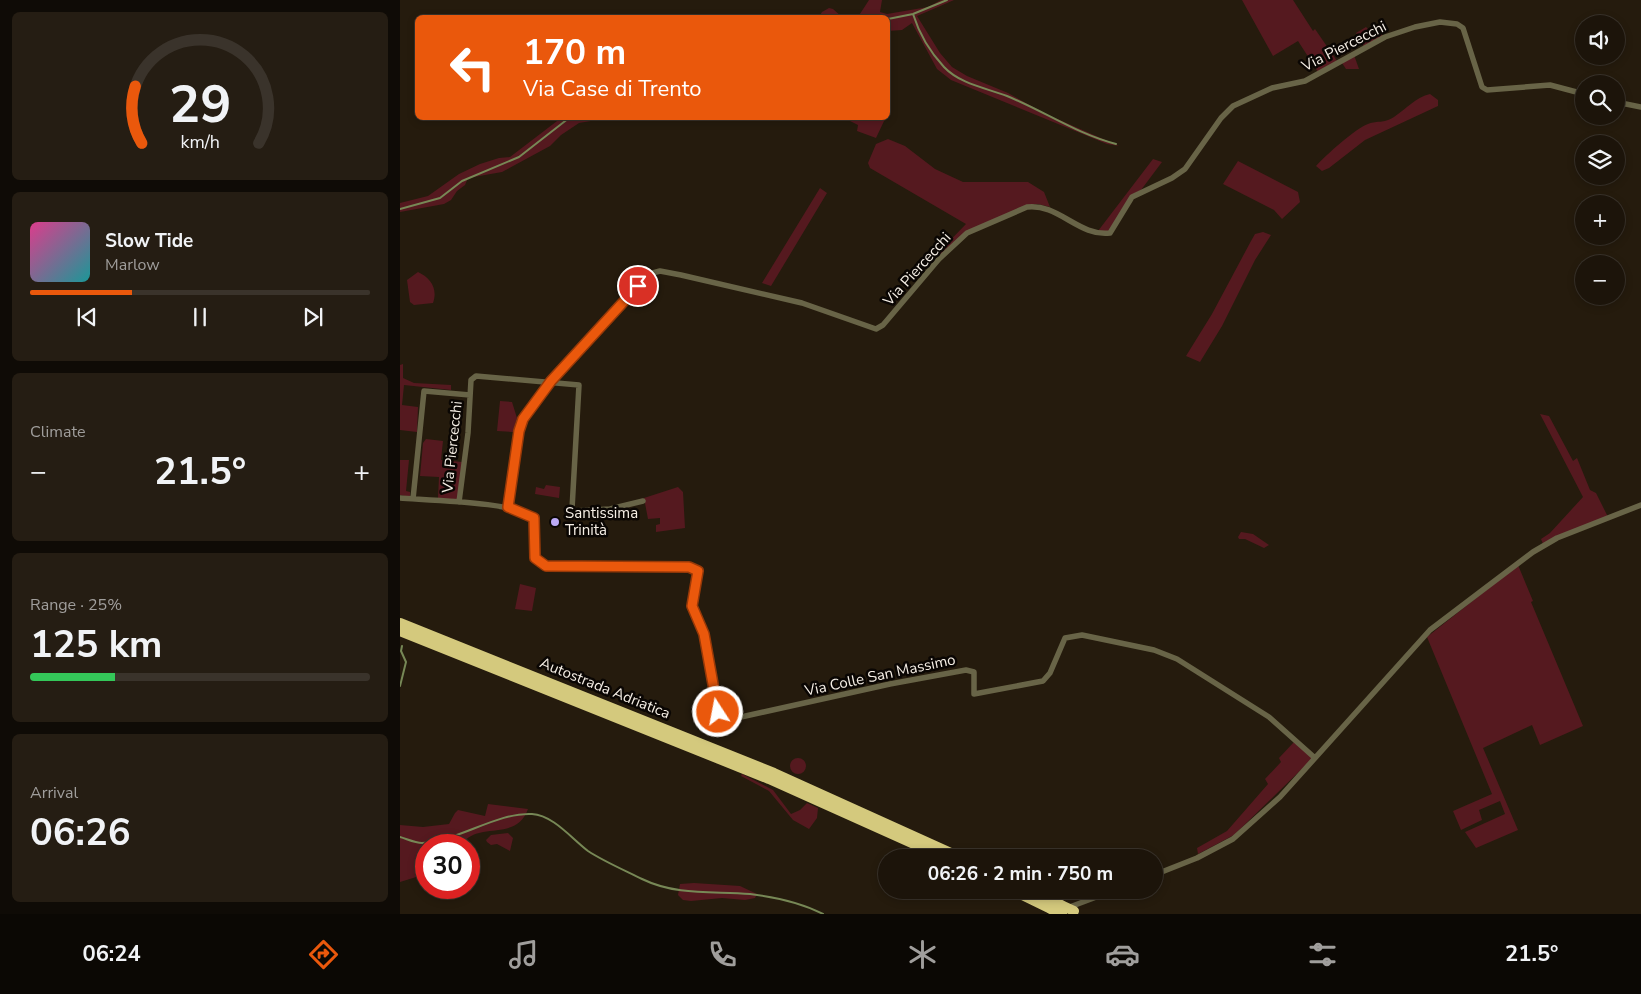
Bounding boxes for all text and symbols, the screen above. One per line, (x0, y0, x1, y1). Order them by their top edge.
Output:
map controls (1575, 15, 1625, 305)
button: sound (1575, 15, 1625, 65)
street label: Via Piercecchi (1297, 16, 1390, 76)
text: 170 m (523, 29, 626, 76)
icon: left (440, 35, 505, 100)
text: 29 (169, 69, 231, 140)
text: Via Case di Trento (523, 74, 702, 104)
button: search (1575, 75, 1625, 125)
text: km/h (180, 130, 220, 154)
button: layers (1575, 135, 1625, 185)
button: + (1575, 195, 1625, 245)
text: Slow Tide (105, 228, 193, 254)
street label: Via Piercecchi (878, 228, 955, 311)
text: Marlow (105, 254, 160, 276)
button: − (1575, 255, 1625, 305)
pin (617, 265, 659, 307)
icon: arrive (624, 272, 652, 300)
icon: previous (73, 303, 101, 331)
icon: pause (186, 303, 214, 331)
icon: next (299, 303, 327, 331)
street label: Via Piercecchi (437, 400, 467, 495)
text: Climate (30, 421, 85, 443)
text: 21.5° (154, 446, 246, 497)
text: − (30, 453, 47, 491)
text: + (353, 453, 370, 491)
place label: Santissima Trinità (565, 503, 638, 540)
marker: Santissima Trinità (549, 516, 561, 528)
text: Range · 25% (30, 594, 122, 616)
text: 125 km (30, 619, 162, 670)
street label: Via Colle San Massimo (802, 649, 957, 701)
street label: Autostrada Adriatica (537, 653, 673, 723)
position arrow (691, 685, 743, 737)
text: Arrival (30, 782, 78, 804)
text: 06:26 (30, 807, 131, 858)
speed limit sign: 30 (415, 834, 480, 899)
text: 06:26 · 2 min · 750 m (928, 861, 1113, 887)
icon: directions (306, 937, 341, 972)
icon: music (506, 937, 541, 972)
icon: phone (705, 937, 740, 972)
icon: climate (905, 937, 940, 972)
icon: car (1105, 937, 1140, 972)
icon: filters (1305, 937, 1340, 972)
text: 06:24 (82, 939, 141, 969)
text: 21.5° (1505, 939, 1558, 969)

